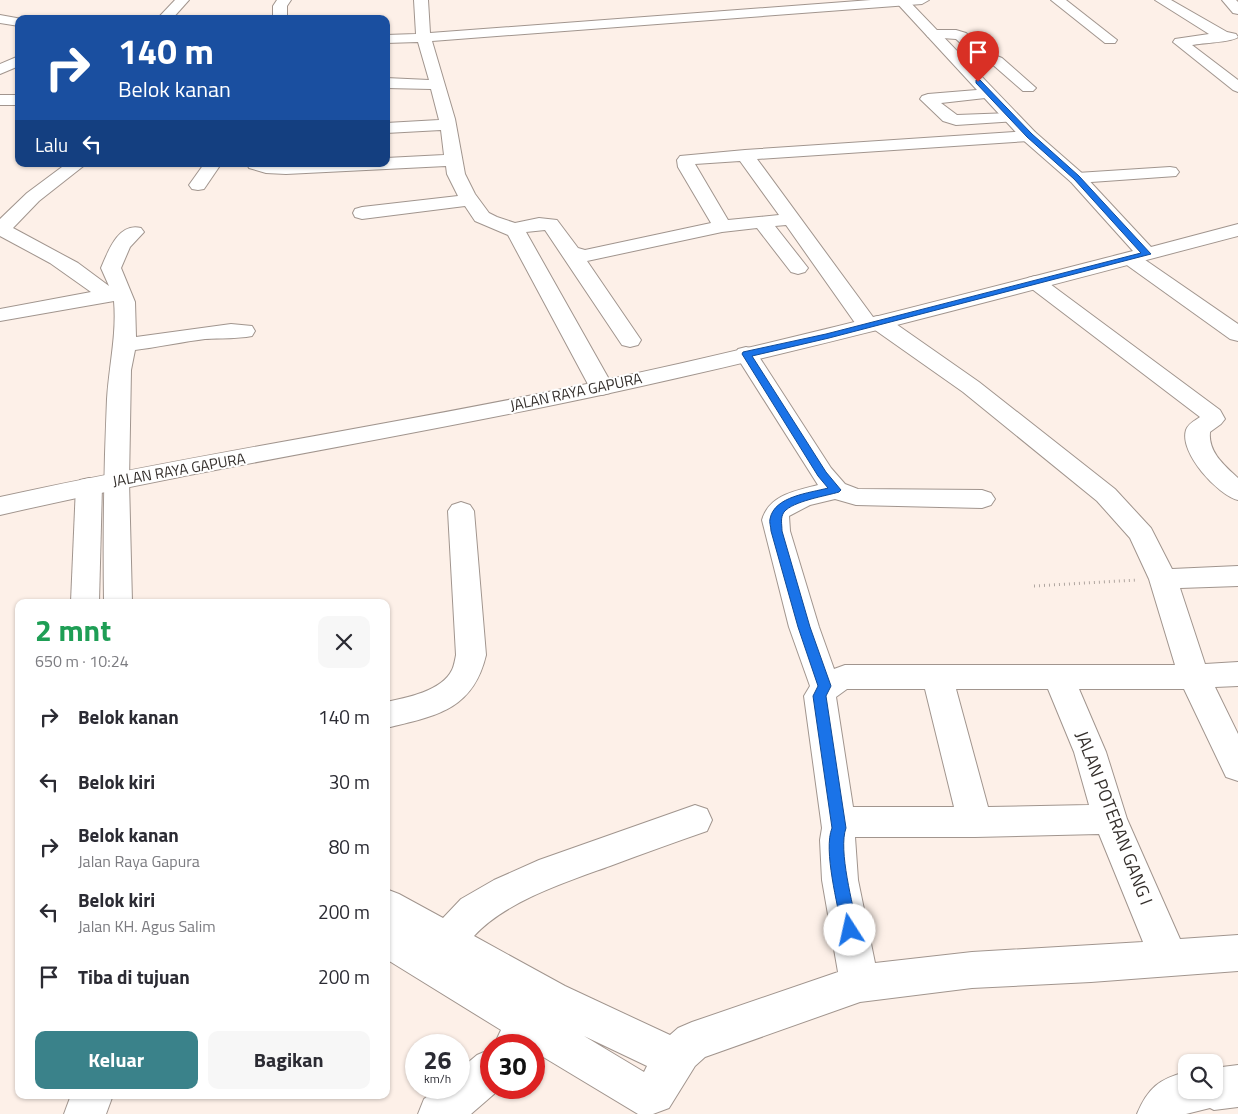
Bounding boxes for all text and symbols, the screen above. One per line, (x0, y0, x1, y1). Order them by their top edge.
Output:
text: 140 m (118, 24, 214, 78)
pin (957, 31, 999, 82)
icon: right (35, 35, 100, 100)
icon: arrive (964, 38, 992, 66)
text: Belok kanan (118, 72, 231, 106)
text: Lalu (35, 130, 68, 159)
icon: left (78, 130, 106, 158)
street label: JALAN RAYA GAPURA (508, 366, 644, 417)
street label: JALAN RAYA GAPURA (111, 446, 247, 493)
text: 2 mnt (35, 607, 111, 653)
button: close (318, 616, 370, 668)
text: 650 m · 10:24 (35, 649, 129, 673)
text: Belok kanan (78, 702, 179, 731)
text: 140 m (318, 702, 370, 731)
icon: right (35, 703, 63, 731)
street label: JALAN POTERAN GANG I (1069, 727, 1160, 909)
text: Belok kiri (78, 767, 155, 796)
text: 30 m (329, 767, 370, 796)
icon: left (35, 768, 63, 796)
text: Belok kanan (78, 820, 179, 849)
text: 80 m (329, 832, 370, 861)
icon: right (35, 833, 63, 861)
text: Jalan Raya Gapura (78, 849, 200, 873)
text: Belok kiri (78, 885, 155, 914)
text: 200 m (318, 897, 370, 926)
icon: left (35, 898, 63, 926)
position arrow (823, 903, 875, 955)
text: Jalan KH. Agus Salim (78, 914, 216, 938)
text: Tiba di tujuan (78, 962, 190, 991)
text: 200 m (318, 962, 370, 991)
icon: arrive (35, 963, 63, 991)
button: Keluar (35, 1031, 198, 1089)
button: Bagikan (208, 1031, 370, 1089)
speed limit sign: 30 (480, 1034, 545, 1099)
text: 26 (423, 1041, 452, 1079)
map controls (1178, 1054, 1223, 1099)
button: search (1178, 1054, 1223, 1099)
text: km/h (424, 1069, 451, 1088)

